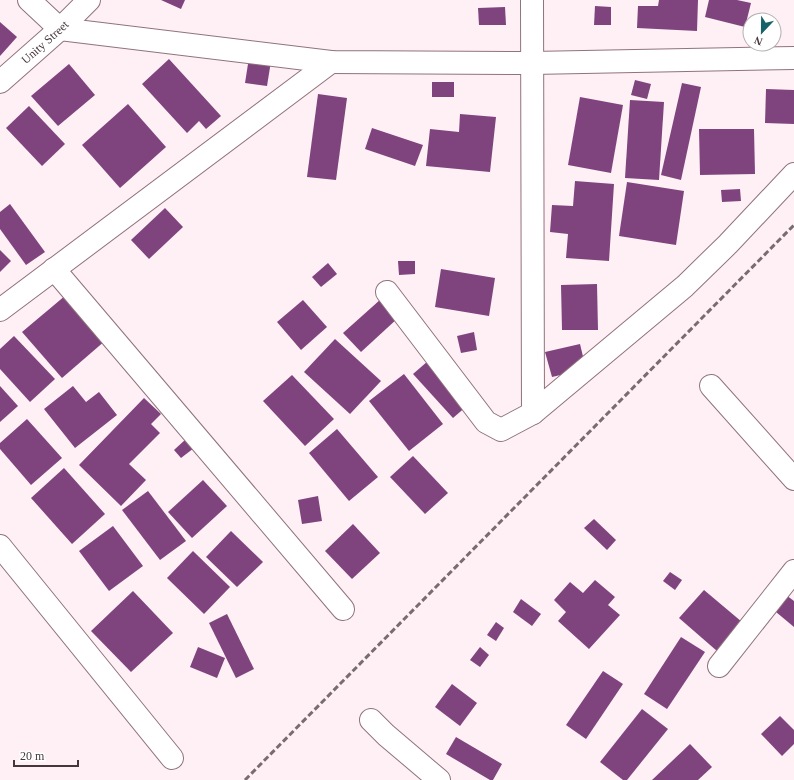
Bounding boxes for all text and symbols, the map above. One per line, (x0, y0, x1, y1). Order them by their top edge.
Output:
north arrow (742, 12, 782, 52)
street label: Unity Street (18, 17, 72, 67)
text: N (752, 34, 764, 48)
scale bar (14, 742, 78, 768)
text: 20 m (20, 749, 45, 763)

